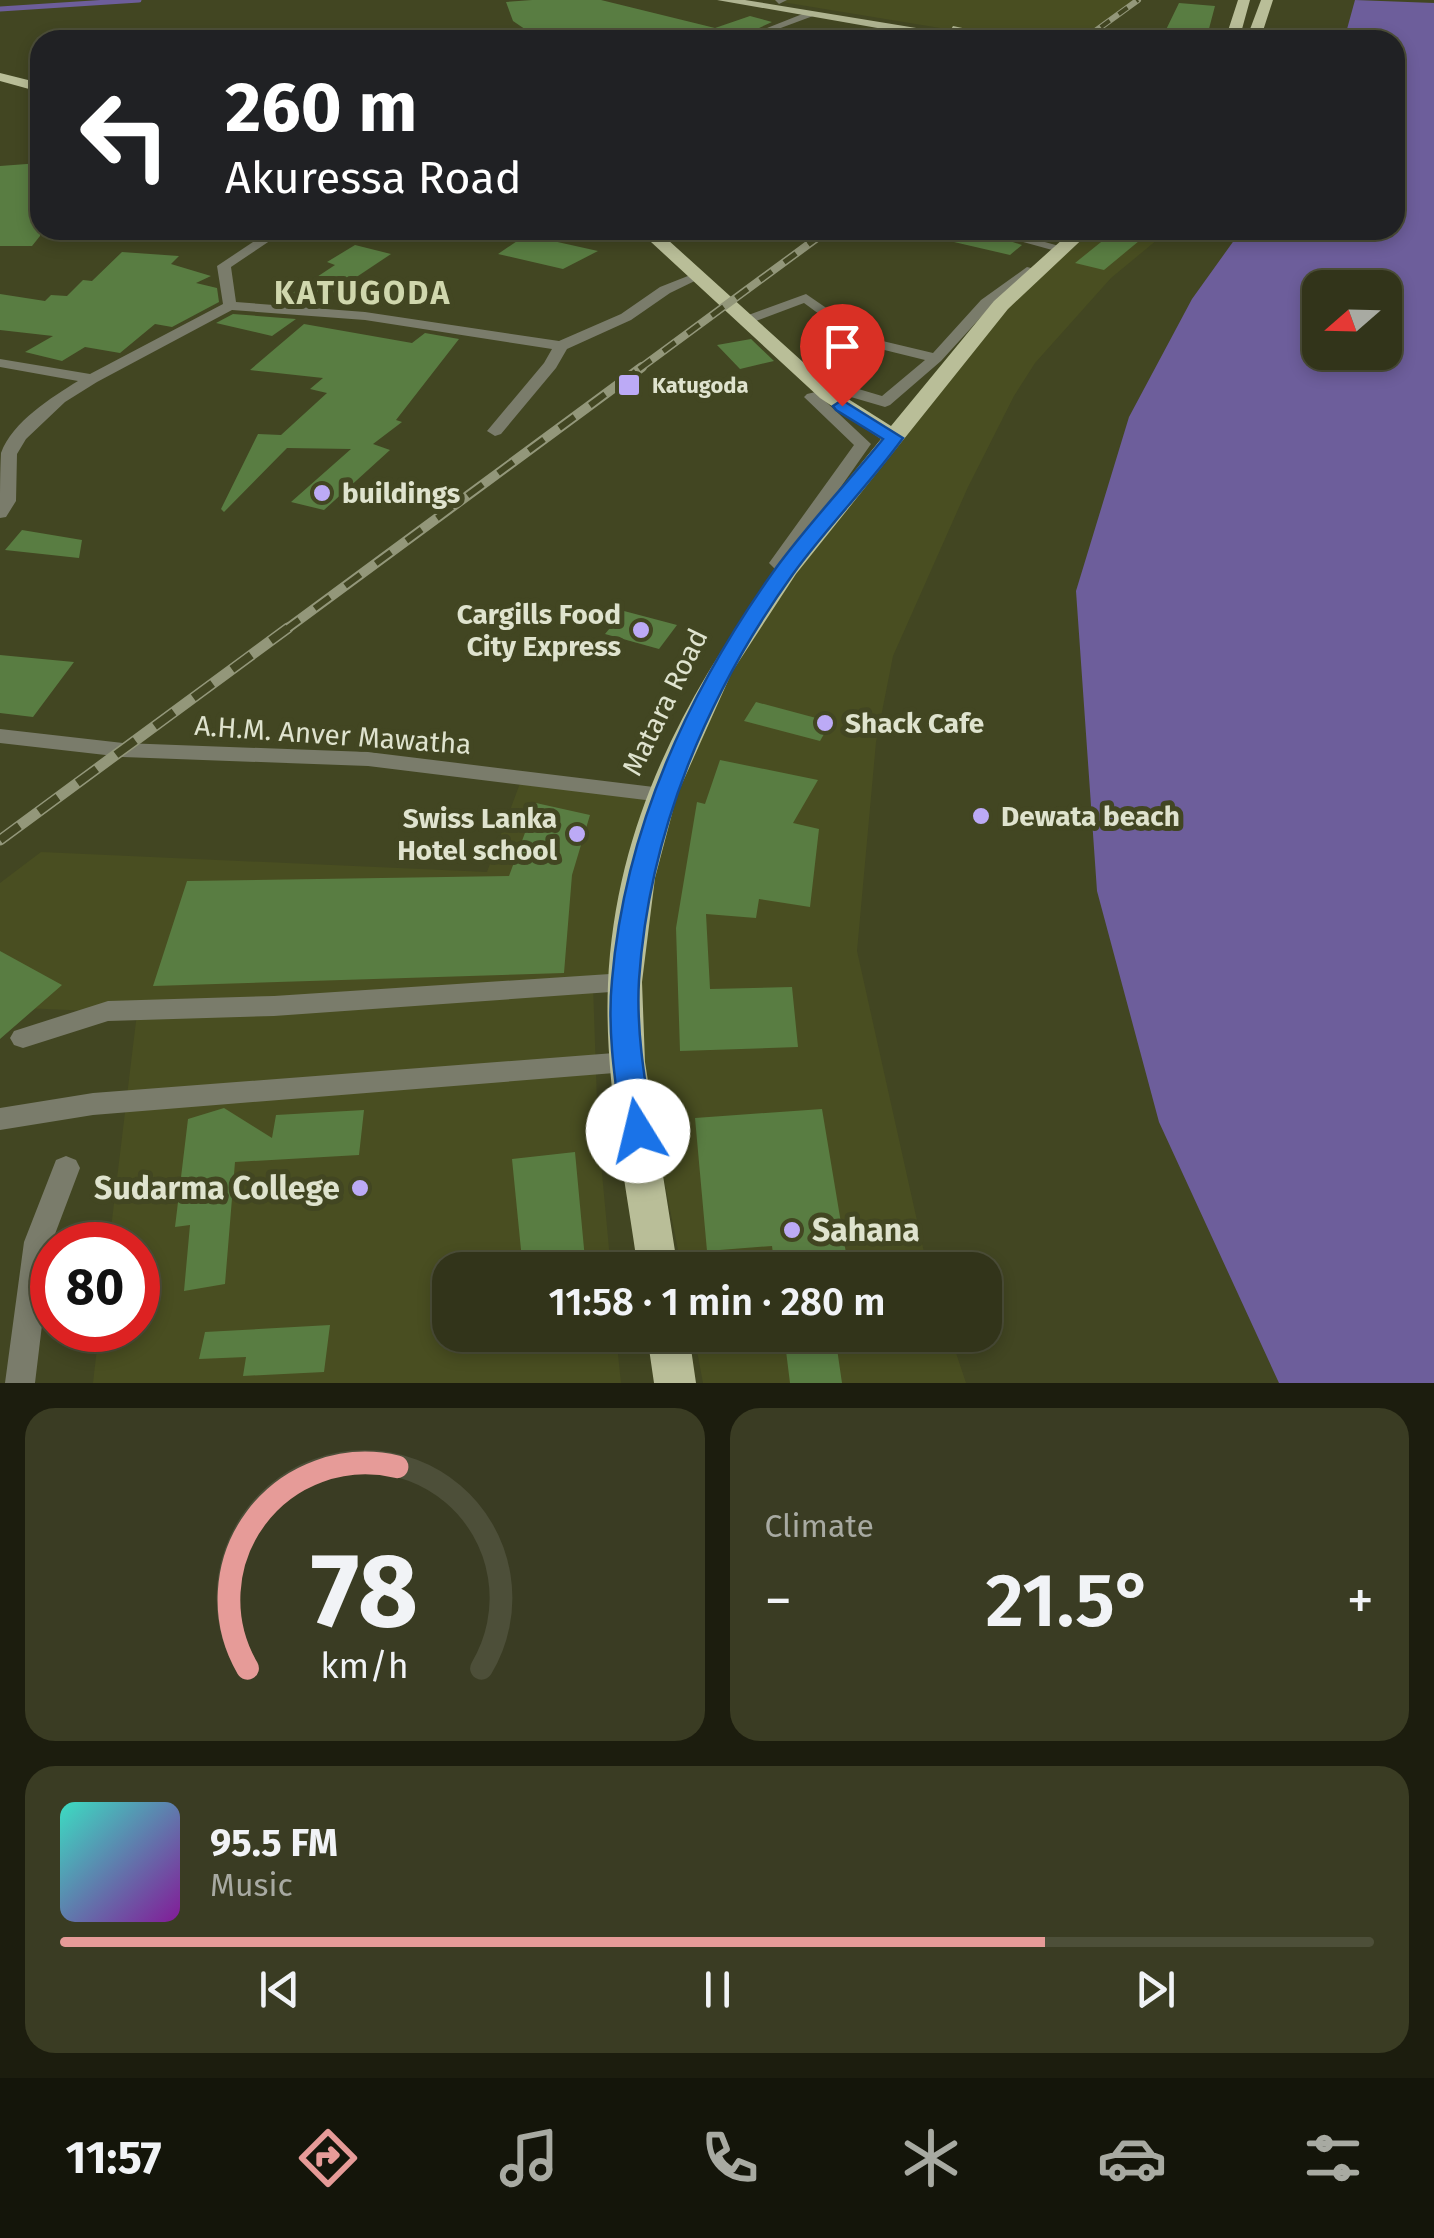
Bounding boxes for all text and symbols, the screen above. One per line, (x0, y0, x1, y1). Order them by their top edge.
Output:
text: 260 m (225, 66, 417, 150)
icon: left (60, 70, 190, 200)
text: Akuressa Road (225, 151, 522, 205)
north arrow (1302, 270, 1402, 370)
map controls (1302, 270, 1402, 370)
district label: KATUGODA (274, 274, 452, 312)
pin (800, 304, 885, 407)
icon: arrive (815, 319, 870, 374)
marker: Katugoda (616, 372, 642, 398)
place label: Katugoda (652, 372, 749, 399)
place label: buildings (342, 477, 460, 510)
marker: buildings (311, 482, 333, 504)
place label: Cargills Food City Express (457, 598, 621, 663)
marker: Cargills Food City Express (630, 619, 652, 641)
street label: Matara Road (615, 623, 715, 781)
place label: Shack Cafe (845, 707, 984, 740)
street label: A.H.M. Anver Mawatha (193, 709, 473, 761)
marker: Shack Cafe (814, 712, 836, 734)
place label: Dewata beach (1001, 800, 1180, 833)
place label: Swiss Lanka Hotel school (397, 802, 558, 867)
marker: Dewata beach (970, 805, 992, 827)
marker: Swiss Lanka Hotel school (566, 823, 588, 845)
position arrow (586, 1079, 690, 1183)
place label: Sudarma College (94, 1169, 340, 1207)
marker: Sudarma College (349, 1177, 371, 1199)
place label: Sahana (812, 1211, 920, 1249)
marker: Sahana (781, 1219, 803, 1241)
speed limit sign: 80 (30, 1222, 160, 1352)
text: 11:58 · 1 min · 280 m (549, 1279, 885, 1325)
text: Climate (765, 1507, 874, 1545)
text: 78 (311, 1529, 418, 1654)
text: 21.5° (986, 1556, 1153, 1646)
text: − (765, 1568, 792, 1634)
text: + (1347, 1568, 1374, 1634)
text: km/h (321, 1645, 409, 1687)
text: 95.5 FM (210, 1820, 338, 1866)
text: Music (210, 1866, 293, 1904)
icon: previous (252, 1962, 307, 2017)
icon: pause (690, 1962, 745, 2017)
icon: next (1128, 1962, 1183, 2017)
icon: directions (293, 2123, 363, 2193)
icon: music (494, 2123, 564, 2193)
icon: phone (695, 2123, 765, 2193)
icon: climate (896, 2123, 966, 2193)
icon: car (1097, 2123, 1167, 2193)
icon: filters (1298, 2123, 1368, 2193)
text: 11:57 (66, 2131, 162, 2185)

